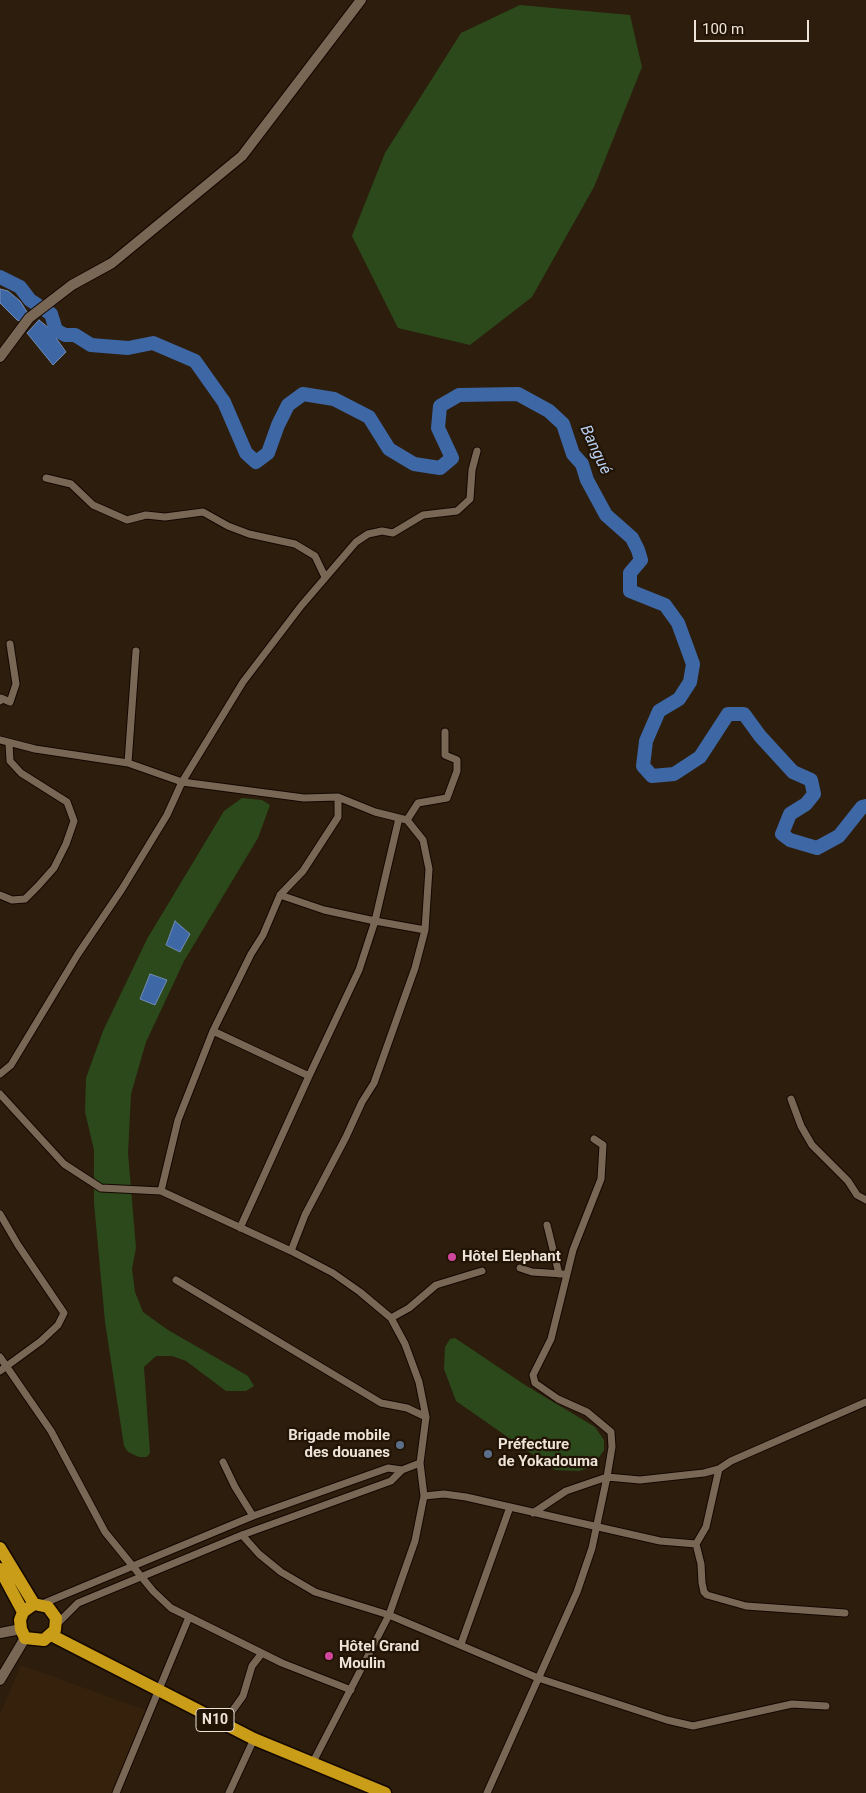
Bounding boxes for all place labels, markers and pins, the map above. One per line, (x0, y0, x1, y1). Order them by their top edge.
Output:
place label: Hôtel Elephant (462, 1248, 561, 1266)
marker: Hôtel Elephant (446, 1251, 458, 1263)
place label: Brigade mobile des douanes (288, 1427, 390, 1462)
place label: Préfecture de Yokadouma (498, 1436, 598, 1471)
marker: Brigade mobile des douanes (394, 1439, 406, 1451)
marker: Préfecture de Yokadouma (482, 1448, 494, 1460)
place label: Hôtel Grand Moulin (339, 1638, 419, 1673)
marker: Hôtel Grand Moulin (323, 1650, 335, 1662)

